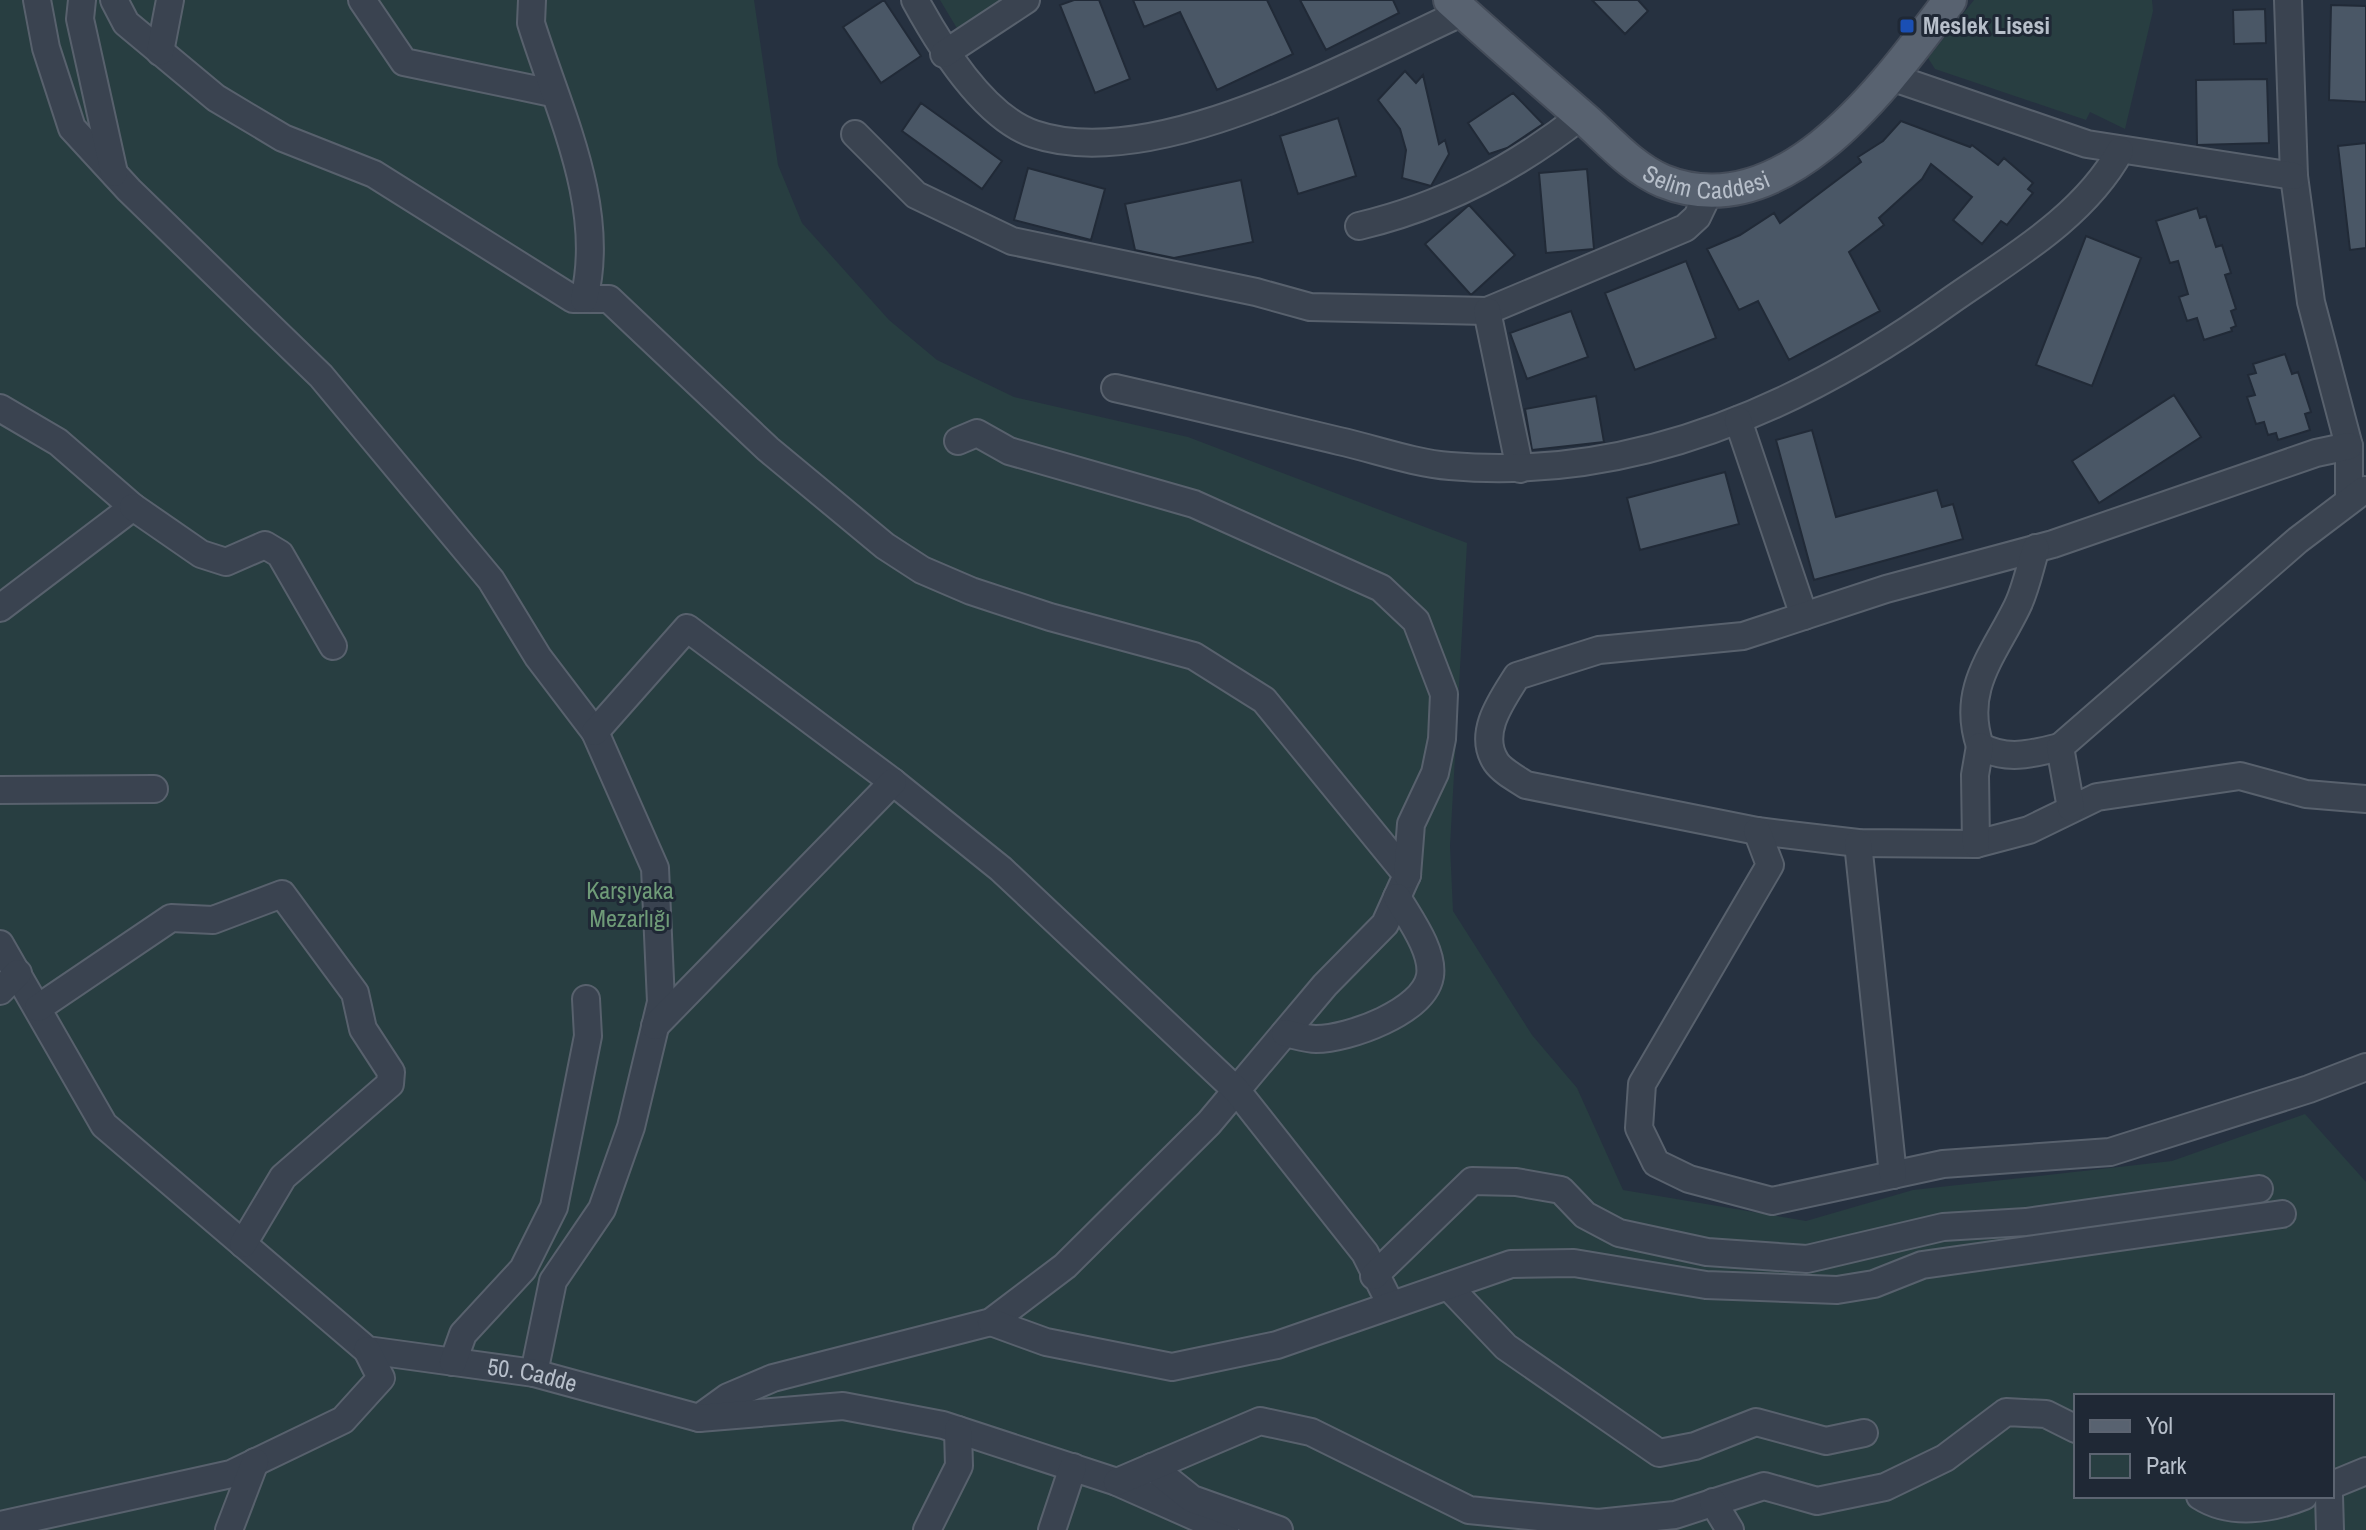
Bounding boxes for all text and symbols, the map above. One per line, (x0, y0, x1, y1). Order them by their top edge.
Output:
place label: Meslek Lisesi (1923, 9, 2050, 41)
marker: Meslek Lisesi (1898, 17, 1916, 35)
street label: Selim Caddesi (1637, 157, 1774, 206)
park label: Karşıyaka Mezarlığı (586, 874, 674, 934)
street label: 50. Cadde (485, 1350, 581, 1399)
legend (2074, 1394, 2334, 1498)
text: Yol (2146, 1409, 2173, 1441)
text: Park (2146, 1449, 2187, 1481)

